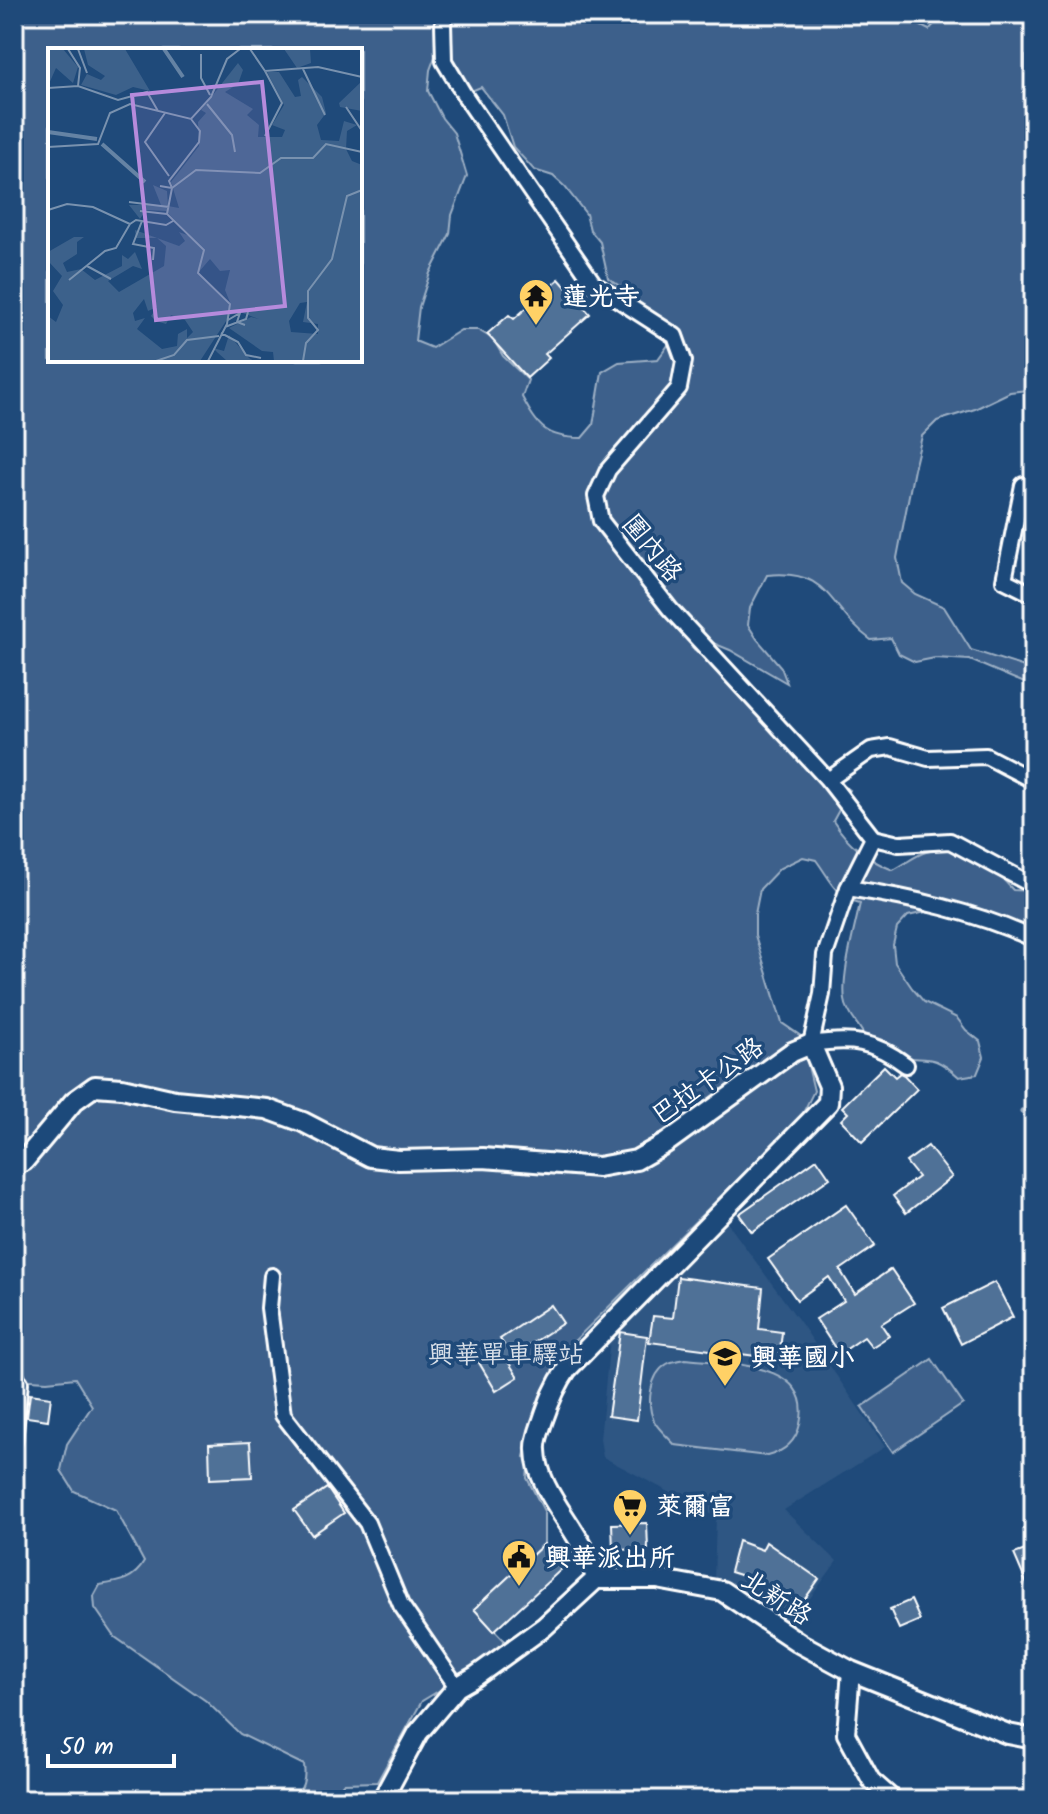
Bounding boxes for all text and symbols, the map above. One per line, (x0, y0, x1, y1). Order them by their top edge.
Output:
inset map (48, 48, 362, 362)
temple icon: 蓮光寺 (517, 277, 555, 327)
place label: 蓮光寺 (562, 277, 640, 319)
street label: 圍內路 (611, 506, 692, 593)
street label: 巴拉卡公路 (643, 1027, 773, 1136)
park label: 興華單車驛站 (428, 1335, 584, 1377)
school or university icon: 興華國小 (706, 1338, 744, 1388)
place label: 興華國小 (751, 1338, 855, 1380)
supermarket icon: 萊爾富 (611, 1487, 649, 1537)
place label: 萊爾富 (656, 1487, 734, 1529)
public building icon: 興華派出所 (500, 1538, 538, 1588)
place label: 興華派出所 (545, 1538, 675, 1580)
street label: 北新路 (732, 1560, 820, 1638)
scale bar (48, 1718, 174, 1768)
text: 50 m (60, 1728, 114, 1767)

